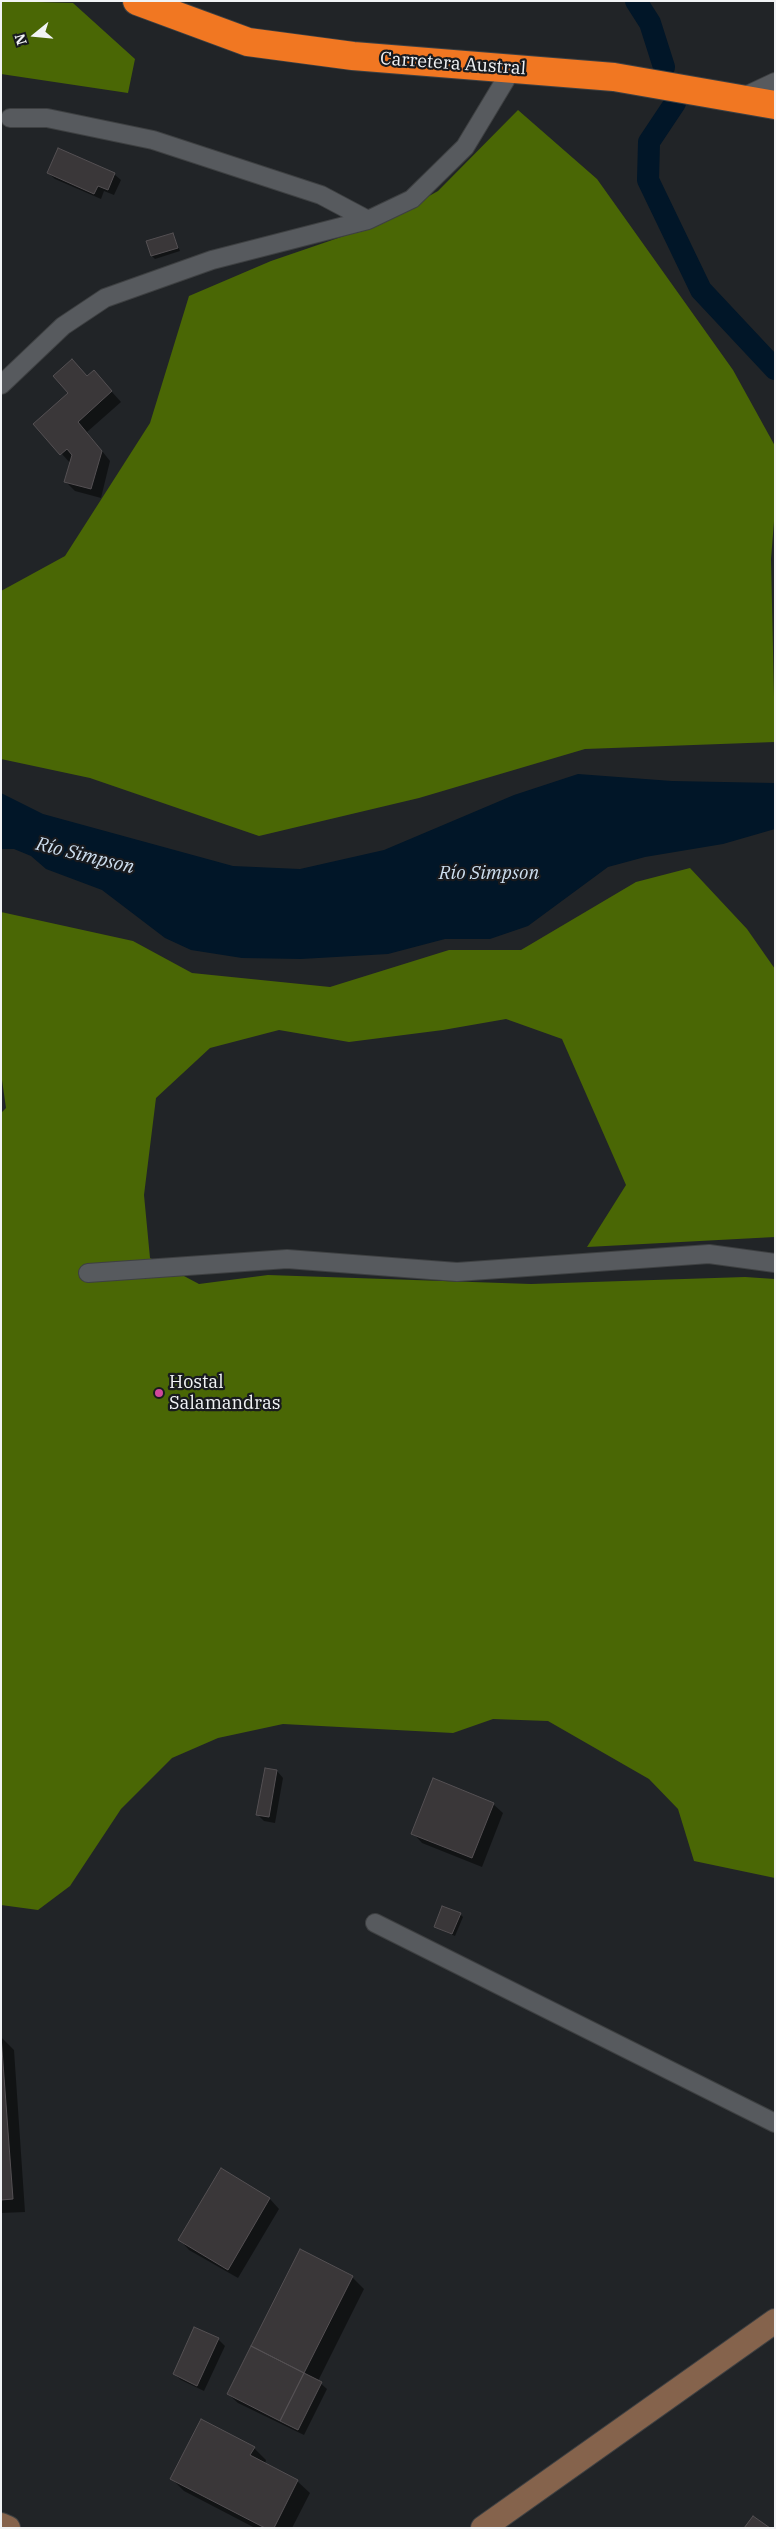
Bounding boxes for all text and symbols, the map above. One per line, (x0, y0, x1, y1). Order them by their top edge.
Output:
north arrow (10, 10, 60, 60)
text: N (10, 31, 31, 47)
street label: Carretera Austral (379, 48, 527, 80)
water label: Río Simpson (33, 833, 137, 879)
water label: Río Simpson (439, 863, 539, 885)
place label: Hostal Salamandras (169, 1372, 281, 1415)
marker: Hostal Salamandras (153, 1387, 165, 1399)

